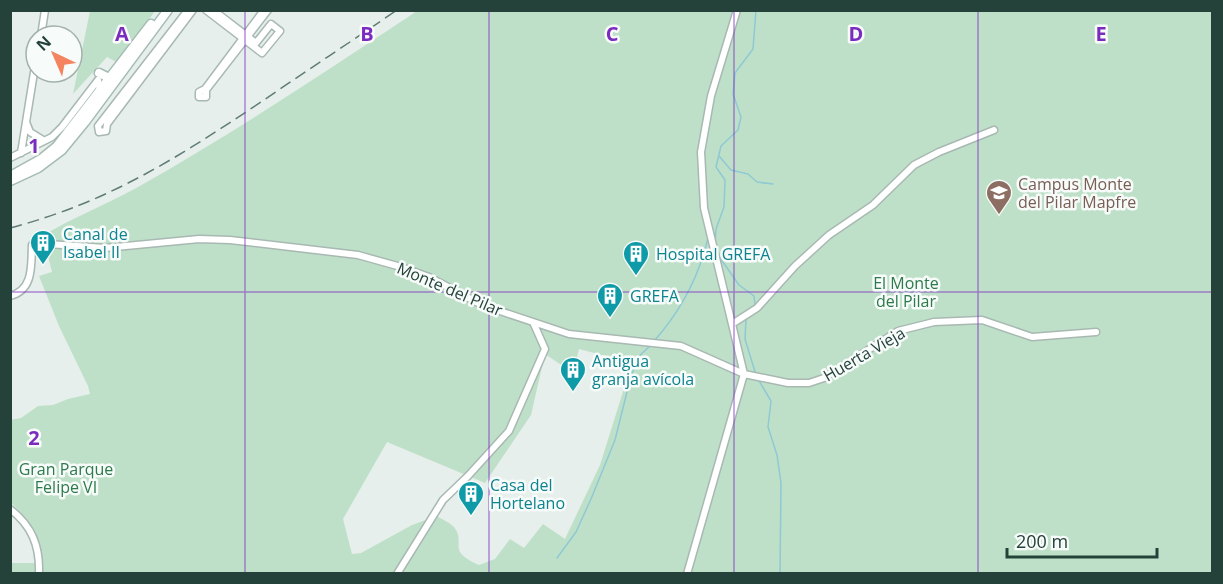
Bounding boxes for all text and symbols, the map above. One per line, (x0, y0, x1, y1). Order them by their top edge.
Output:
text: A (115, 20, 129, 47)
text: B (360, 20, 374, 47)
text: C (606, 20, 619, 47)
text: D (849, 20, 863, 47)
text: E (1095, 20, 1107, 47)
north arrow (24, 24, 84, 84)
text: N (31, 31, 56, 56)
text: 1 (28, 132, 40, 159)
place label: Campus Monte del Pilar Mapfre (1018, 173, 1136, 213)
school or university icon: Campus Monte del Pilar Mapfre (984, 178, 1014, 216)
place label: Canal de Isabel II (63, 223, 128, 263)
building icon: Canal de Isabel II (28, 228, 58, 266)
building icon: Hospital GREFA (621, 239, 651, 277)
place label: Hospital GREFA (656, 243, 771, 265)
street label: Monte del Pilar (394, 257, 507, 321)
park label: El Monte del Pilar (873, 272, 939, 312)
building icon: GREFA (595, 281, 625, 319)
place label: GREFA (630, 285, 680, 307)
street label: Huerta Vieja (819, 322, 909, 386)
place label: Antigua granja avícola (592, 350, 694, 390)
building icon: Antigua granja avícola (558, 355, 588, 393)
text: 2 (28, 424, 40, 451)
park label: Gran Parque Felipe VI (19, 458, 113, 498)
place label: Casa del Hortelano (490, 474, 565, 514)
building icon: Casa del Hortelano (456, 479, 486, 517)
scale bar (1007, 521, 1157, 559)
text: 200 m (1016, 529, 1068, 553)

